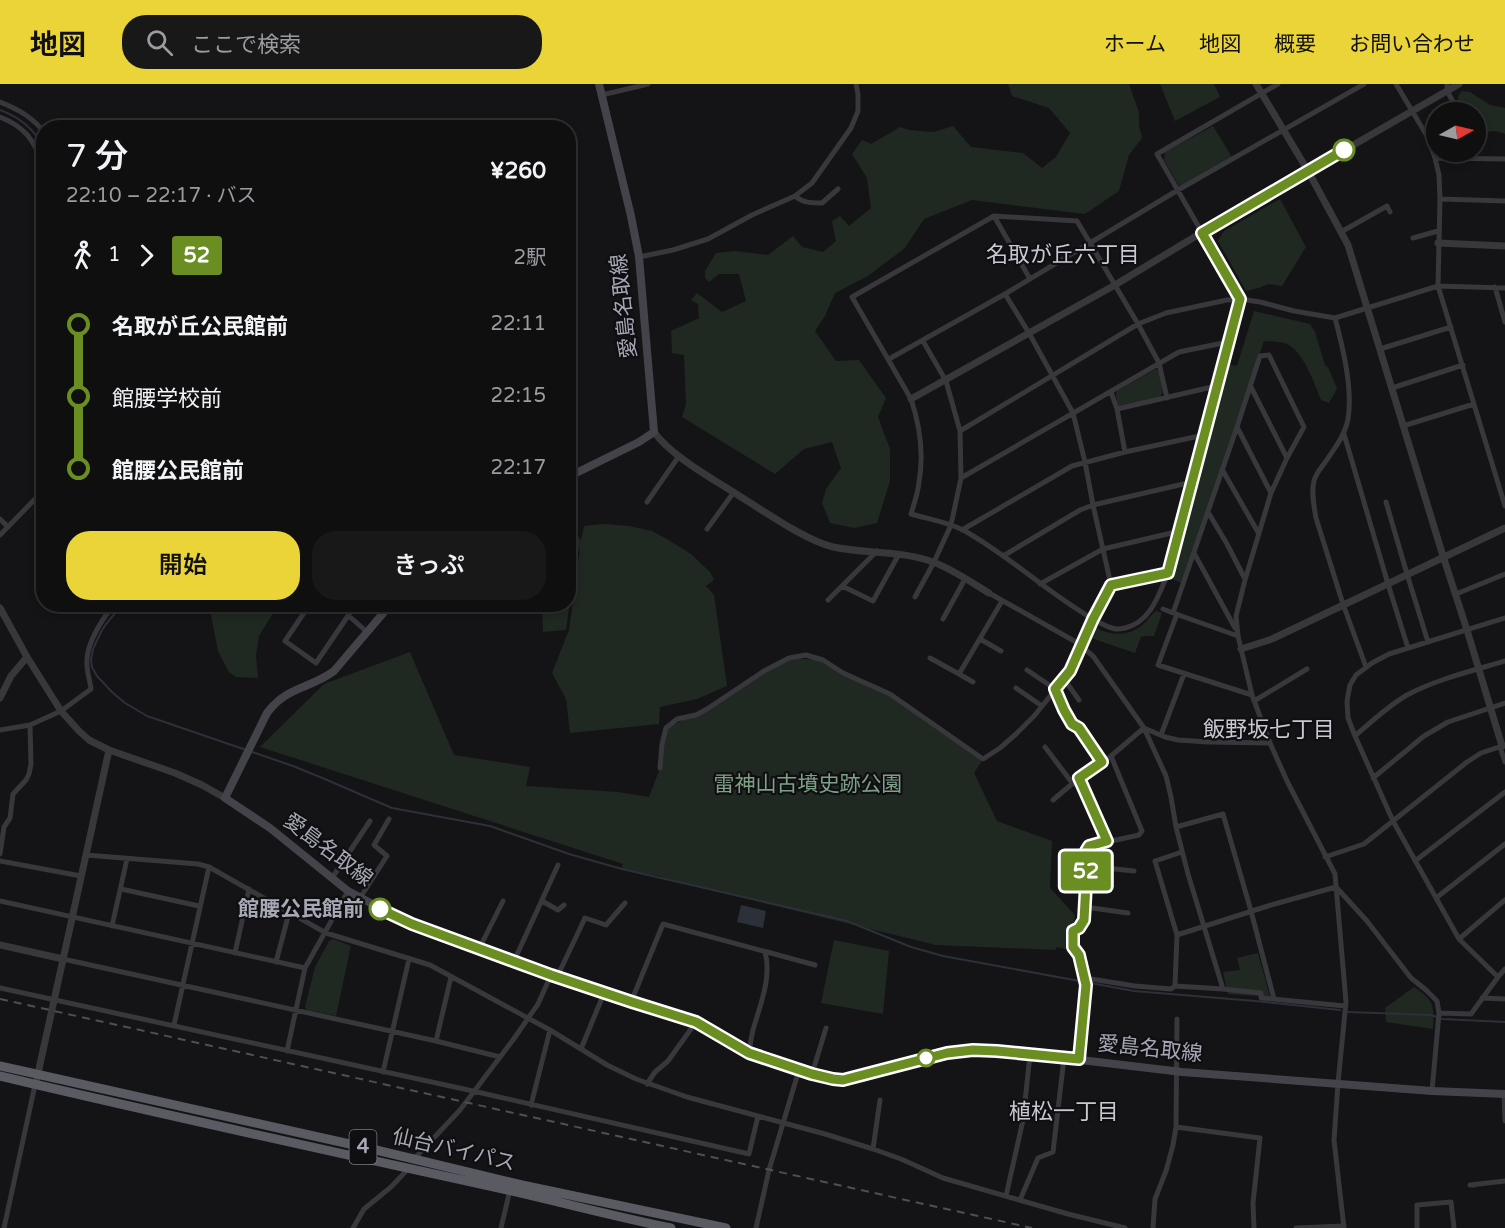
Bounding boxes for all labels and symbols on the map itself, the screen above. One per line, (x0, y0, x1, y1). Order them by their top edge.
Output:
north arrow (1426, 102, 1486, 162)
unlabelled marker (1333, 139, 1355, 161)
district label: 名取が丘六丁目 (986, 242, 1140, 268)
street label: 愛島名取線 (606, 252, 642, 360)
district label: 飯野坂七丁目 (1203, 717, 1335, 743)
park label: 雷神山古墳史跡公園 (714, 772, 903, 797)
street label: 愛島名取線 (279, 808, 377, 892)
line badge: 52 (1059, 852, 1113, 890)
place label: 館腰公民館前 (238, 897, 364, 922)
marker: 館腰公民館前 (369, 898, 391, 920)
street label: 愛島名取線 (1096, 1031, 1204, 1067)
unlabelled marker (917, 1049, 935, 1067)
district label: 植松一丁目 (1009, 1099, 1119, 1125)
street label: 仙台バイパス (390, 1124, 518, 1176)
road number: 4 (350, 1130, 376, 1164)

